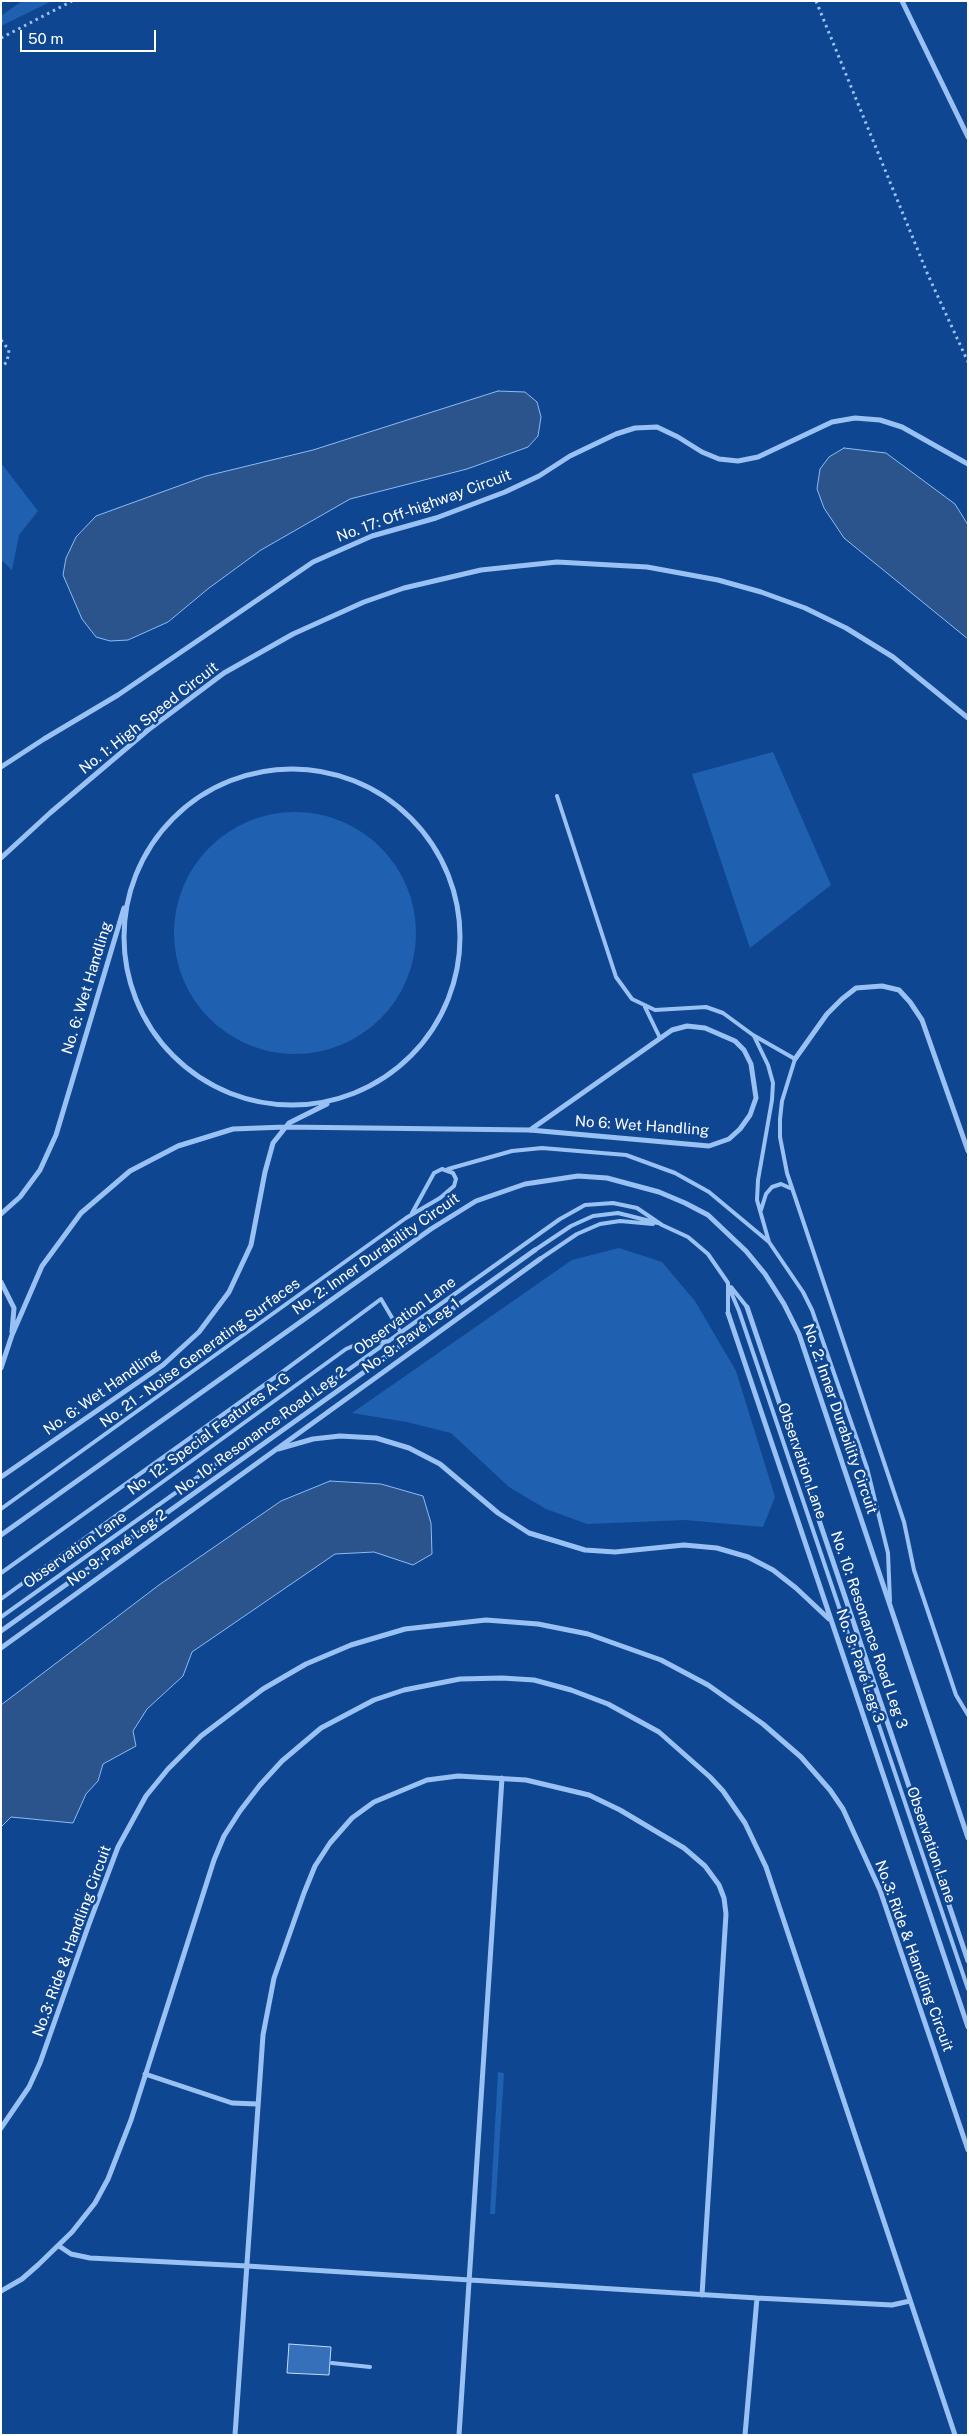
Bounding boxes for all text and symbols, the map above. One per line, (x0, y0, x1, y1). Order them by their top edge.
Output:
scale bar (22, 20, 159, 52)
text: 50 m (28, 30, 63, 47)
street label: No. 17: Off-highway Circuit (334, 466, 514, 546)
street label: No. 1: High Speed Circuit (76, 658, 222, 778)
street label: No. 6: Wet Handling (58, 919, 116, 1057)
street label: No 6: Wet Handling (574, 1112, 710, 1140)
street label: No. 2: Inner Durability Circuit (289, 1189, 463, 1319)
street label: Observation Lane (351, 1273, 459, 1359)
street label: No. 21 - Noise Generating Surfaces (97, 1274, 303, 1432)
street label: No. 9: Pavé Leg 1 (359, 1295, 463, 1377)
street label: No. 2: Inner Durability Circuit (799, 1321, 881, 1517)
street label: No. 6: Wet Handling (40, 1345, 164, 1439)
street label: No. 10: Resonance Road Leg 2 (172, 1363, 350, 1499)
street label: No. 12: Special Features A-G (124, 1369, 294, 1499)
street label: Observation Lane (774, 1401, 830, 1521)
street label: No. 9: Pavé Leg 2 (64, 1506, 170, 1590)
street label: Observation Lane (20, 1508, 130, 1592)
street label: No. 10: Resonance Road Leg 3 (827, 1529, 911, 1731)
street label: No. 9: Pavé Leg 3 (832, 1607, 888, 1725)
street label: Observation Lane (903, 1785, 959, 1905)
street label: No.3: Ride & Handling Circuit (29, 1843, 115, 2039)
street label: No.3: Ride & Handling Circuit (871, 1858, 957, 2054)

